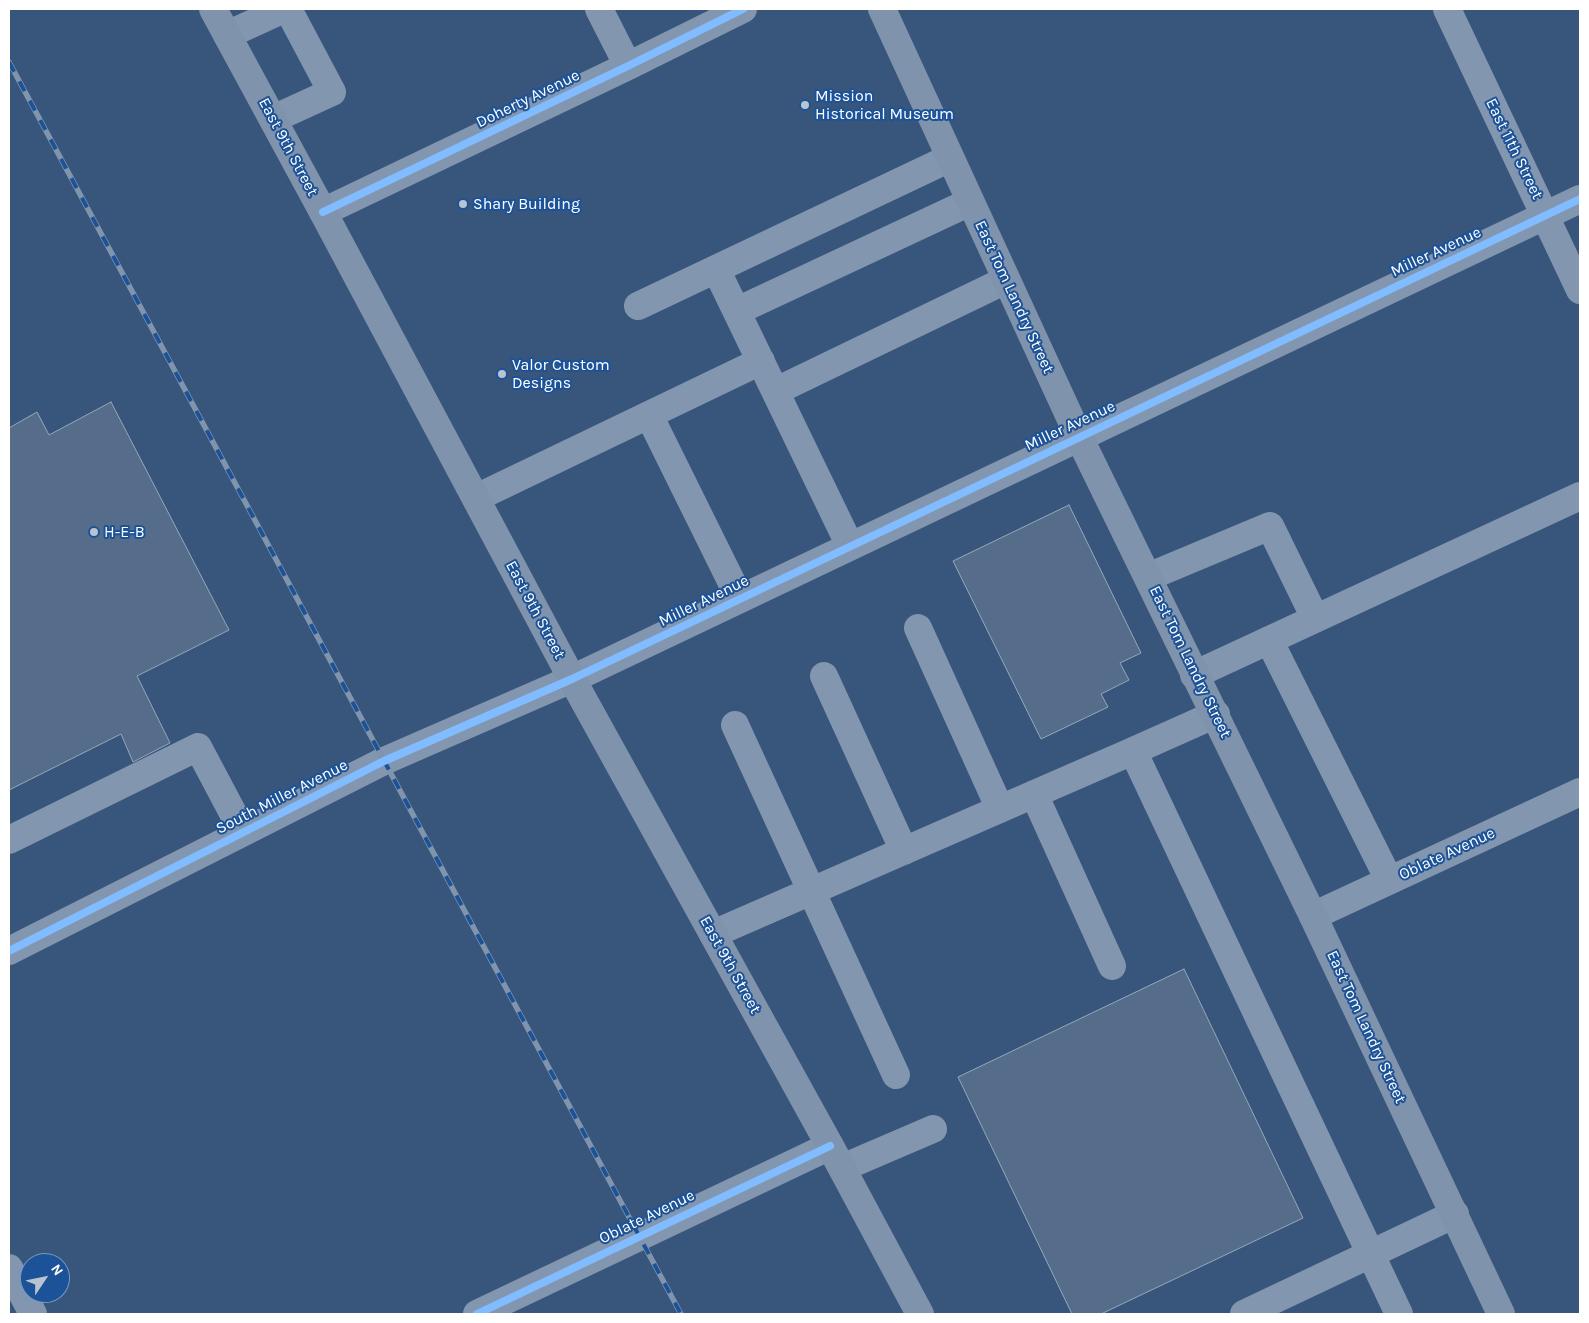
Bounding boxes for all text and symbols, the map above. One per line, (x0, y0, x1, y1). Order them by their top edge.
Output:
street label: Doherty Avenue (473, 66, 583, 132)
place label: Mission Historical Museum (815, 86, 954, 124)
street label: East 9th Street (254, 95, 322, 199)
street label: East 11th Street (1481, 95, 1547, 203)
marker: Mission Historical Museum (799, 99, 811, 111)
place label: Shary Building (473, 194, 580, 214)
marker: Shary Building (457, 198, 469, 210)
street label: East Tom Landry Street (970, 217, 1058, 377)
street label: Miller Avenue (1388, 223, 1484, 281)
place label: Valor Custom Designs (512, 355, 610, 393)
marker: Valor Custom Designs (496, 368, 508, 380)
street label: Miller Avenue (1022, 397, 1118, 455)
place label: H-E-B (104, 522, 145, 542)
marker: H-E-B (88, 526, 100, 538)
street label: East 9th Street (501, 558, 569, 662)
street label: Miller Avenue (656, 571, 752, 631)
street label: East Tom Landry Street (1145, 583, 1235, 741)
street label: South Miller Avenue (213, 755, 351, 839)
street label: Oblate Avenue (1396, 823, 1498, 885)
street label: East 9th Street (695, 913, 765, 1017)
street label: East Tom Landry Street (1322, 947, 1410, 1107)
street label: Oblate Avenue (596, 1186, 698, 1248)
north arrow (20, 1253, 70, 1303)
text: N (47, 1261, 67, 1279)

